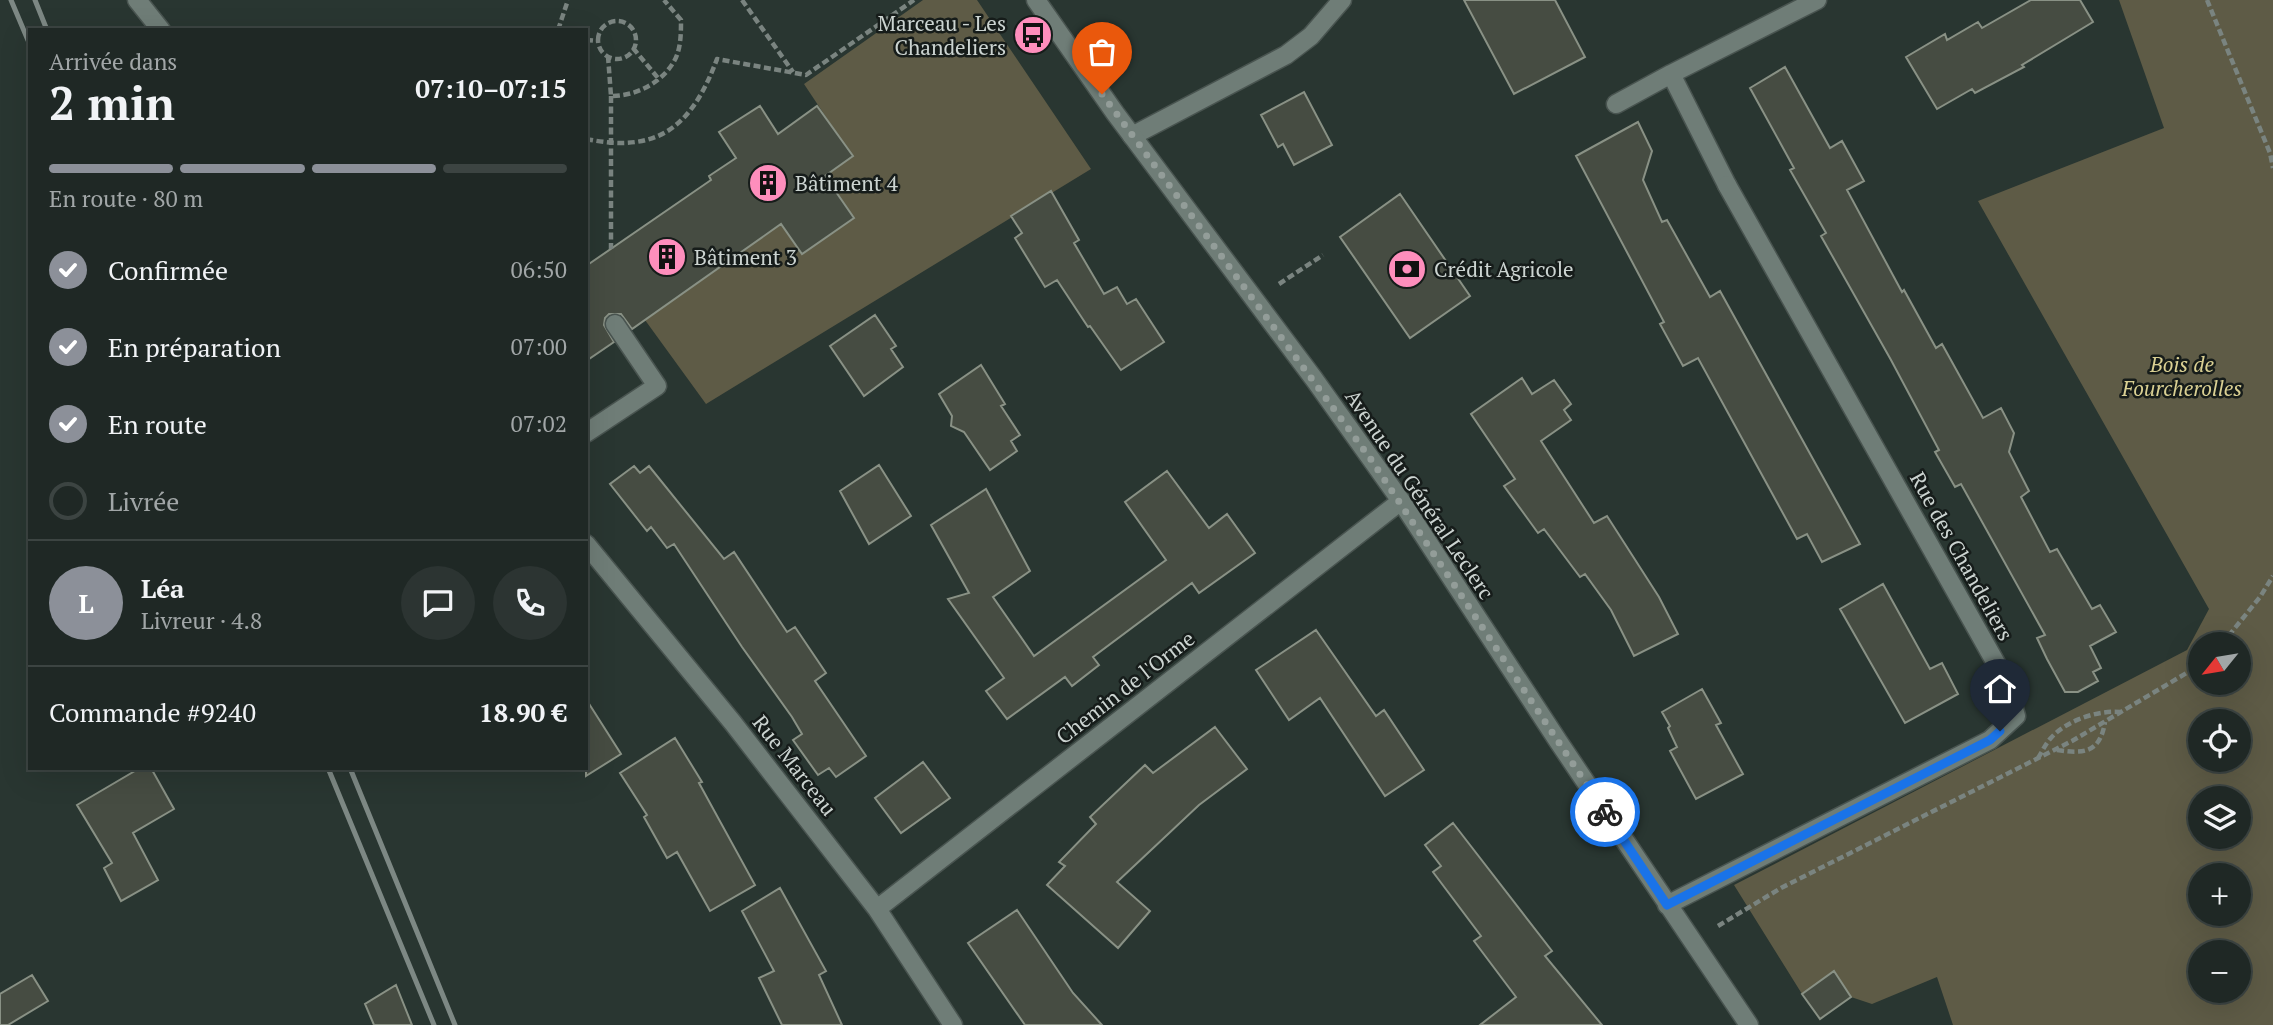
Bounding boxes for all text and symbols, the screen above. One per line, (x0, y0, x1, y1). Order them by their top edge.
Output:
place label: Marceau - Les Chandeliers (878, 9, 1006, 61)
bus stop icon: Marceau - Les Chandeliers (1012, 14, 1054, 56)
pin (1072, 22, 1132, 94)
icon: bag (1083, 33, 1121, 71)
text: Arrivée dans (49, 46, 177, 77)
text: 07:10–07:15 (415, 71, 567, 105)
text: 2 min (49, 72, 175, 133)
building icon: Bâtiment 4 (747, 162, 789, 204)
place label: Bâtiment 4 (795, 169, 899, 197)
text: En route · 80 m (49, 183, 203, 214)
building icon: Bâtiment 3 (646, 236, 688, 278)
place label: Bâtiment 3 (694, 243, 797, 271)
bank icon: Crédit Agricole (1386, 248, 1428, 290)
icon: check (49, 251, 87, 289)
text: Confirmée (108, 253, 228, 287)
text: 06:50 (510, 254, 567, 285)
place label: Crédit Agricole (1434, 255, 1574, 283)
icon: check (49, 328, 87, 366)
text: En préparation (108, 330, 281, 364)
text: 07:00 (510, 331, 567, 362)
park label: Bois de Fourcherolles (2121, 350, 2242, 402)
street label: Avenue du Général Leclerc (1339, 384, 1501, 604)
icon: check (49, 405, 87, 443)
text: En route (108, 407, 207, 441)
text: 07:02 (510, 408, 567, 439)
street label: Rue des Chandeliers (1904, 467, 2020, 645)
text: Livrée (108, 484, 179, 518)
button: chat (401, 566, 475, 640)
button: phone (493, 566, 567, 640)
text: Léa (141, 571, 185, 605)
text: L (78, 586, 94, 620)
text: Livreur · 4.8 (141, 605, 262, 636)
street label: Chemin de l'Orme (1050, 624, 1200, 750)
north arrow (2188, 632, 2250, 695)
map controls (2188, 632, 2251, 1003)
pin (1970, 659, 2030, 731)
icon: home (1981, 670, 2019, 708)
text: Commande #9240 (49, 695, 256, 729)
text: 18.90 € (479, 695, 567, 729)
street label: Rue Marceau (747, 709, 843, 821)
button: locate (2188, 709, 2251, 772)
courier (1570, 777, 1640, 847)
button: layers (2188, 786, 2251, 849)
icon: bike (1586, 793, 1624, 831)
button: + (2188, 863, 2251, 926)
button: − (2188, 940, 2251, 1003)

